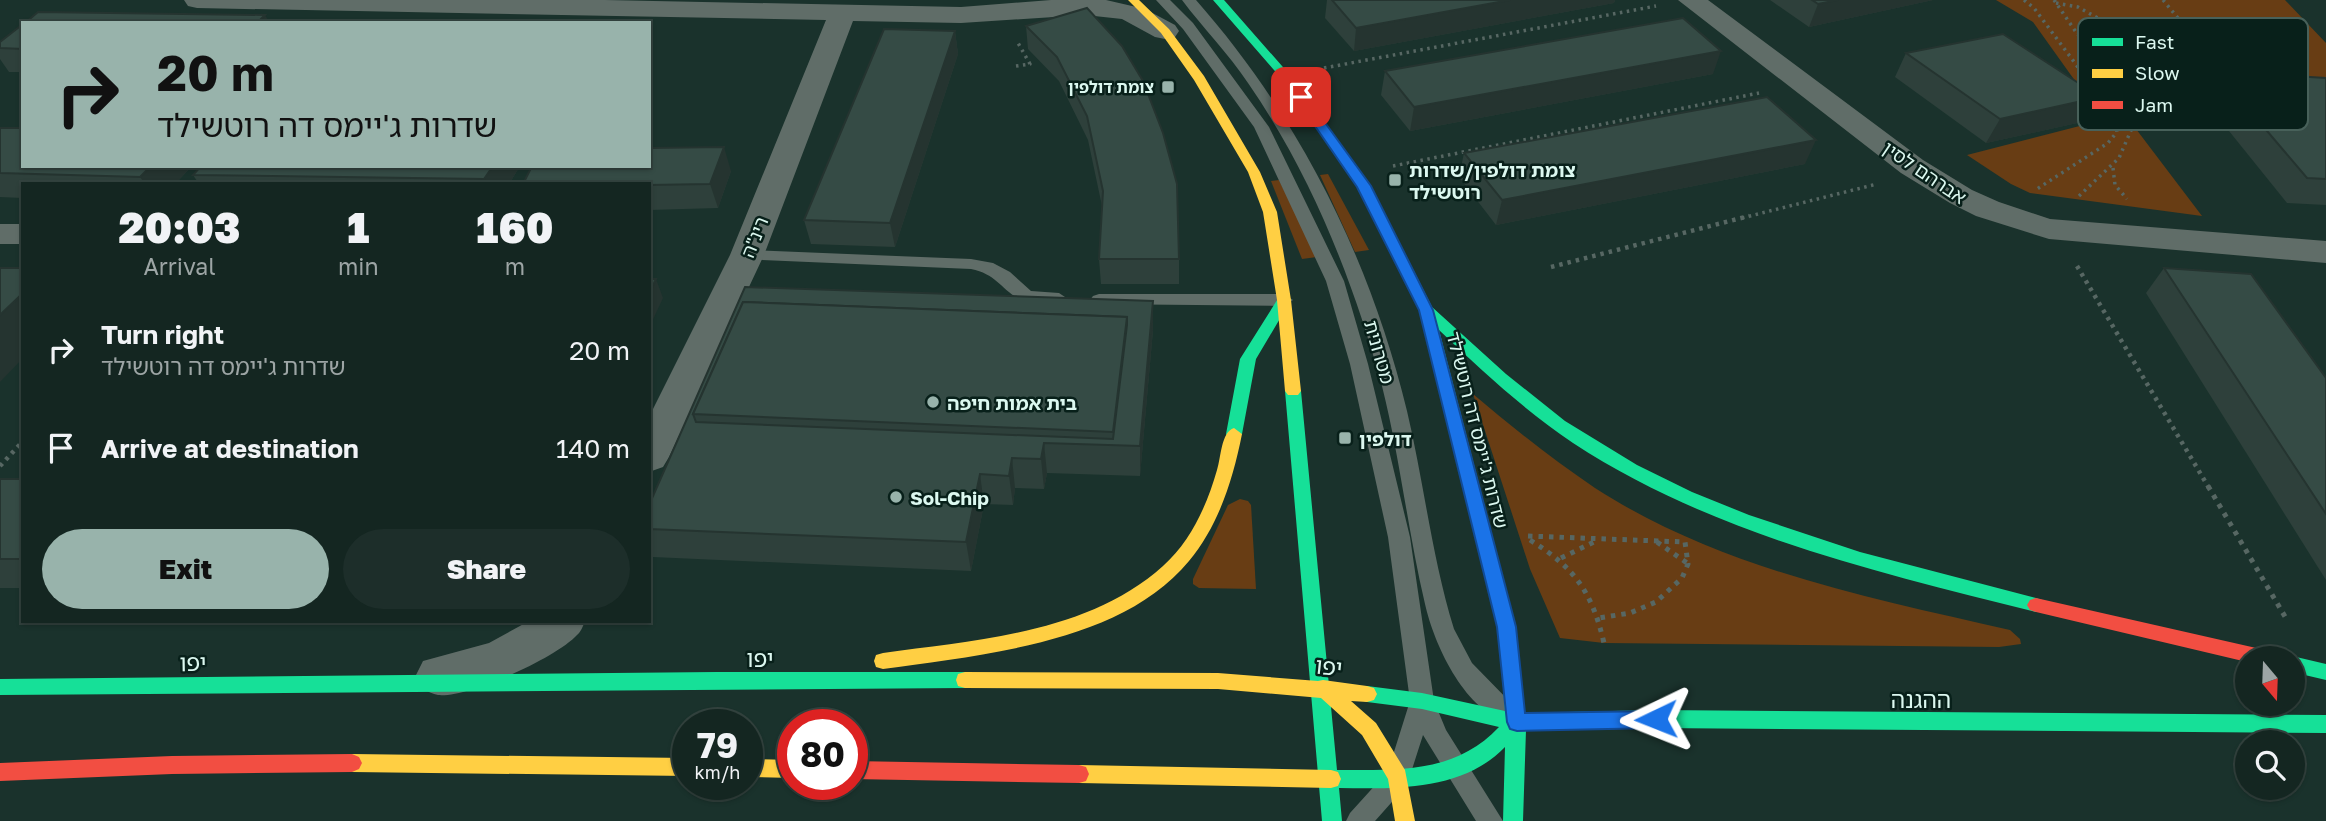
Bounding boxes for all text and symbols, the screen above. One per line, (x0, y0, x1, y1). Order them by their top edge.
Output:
legend (2078, 18, 2308, 130)
text: Fast (2135, 30, 2174, 53)
text: 20 m (157, 43, 274, 102)
icon: right (42, 49, 133, 140)
text: Slow (2135, 61, 2180, 84)
pin (1271, 67, 1331, 127)
place label: צומת דולפין (1068, 77, 1154, 97)
icon: arrive (1282, 78, 1320, 116)
marker: צומת דולפין (1160, 79, 1176, 95)
text: Jam (2135, 93, 2173, 116)
text: שדרות ג'יימס דה רוטשילד (157, 106, 497, 144)
street label: אברהם לסין (1879, 136, 1971, 208)
place label: צומת דולפין/שדרות רוטשילד (1409, 158, 1576, 203)
marker: צומת דולפין/שדרות רוטשילד (1387, 172, 1403, 188)
text: 20:03 (119, 202, 240, 252)
text: 1 (347, 202, 369, 252)
text: 160 (476, 202, 553, 252)
street label: רינ"ה (735, 213, 773, 261)
text: Arrival (143, 252, 216, 280)
text: min (338, 252, 379, 280)
text: m (505, 252, 525, 280)
street label: מטרונית (1360, 317, 1400, 387)
text: Turn right (101, 319, 224, 350)
street label: שדרות ג'יימס דה רוטשילד (1442, 329, 1514, 531)
icon: right (42, 331, 80, 369)
text: 20 m (569, 335, 630, 366)
text: שדרות ג'יימס דה רוטשילד (101, 352, 346, 380)
place label: בית אמות חיפה (947, 391, 1077, 414)
marker: בית אמות חיפה (925, 394, 941, 410)
place label: דולפין (1359, 427, 1412, 450)
icon: arrive (42, 429, 80, 467)
marker: דולפין (1337, 430, 1353, 446)
text: Arrive at destination (101, 433, 359, 464)
text: 140 m (556, 433, 630, 464)
place label: Sol-Chip (910, 486, 989, 509)
marker: Sol-Chip (888, 489, 904, 505)
button: Exit (42, 529, 329, 609)
button: Share (343, 529, 630, 609)
street label: יפו (747, 644, 774, 672)
north arrow (2235, 646, 2305, 716)
map controls (2235, 646, 2305, 800)
street label: יפו (179, 648, 207, 676)
street label: יפו (1314, 651, 1344, 681)
position arrow (1619, 682, 1693, 756)
street label: ההגנה (1891, 685, 1951, 713)
speed limit sign: 80 (777, 709, 868, 800)
text: 79 (697, 724, 738, 766)
button: search (2235, 730, 2305, 800)
text: km/h (695, 761, 740, 783)

